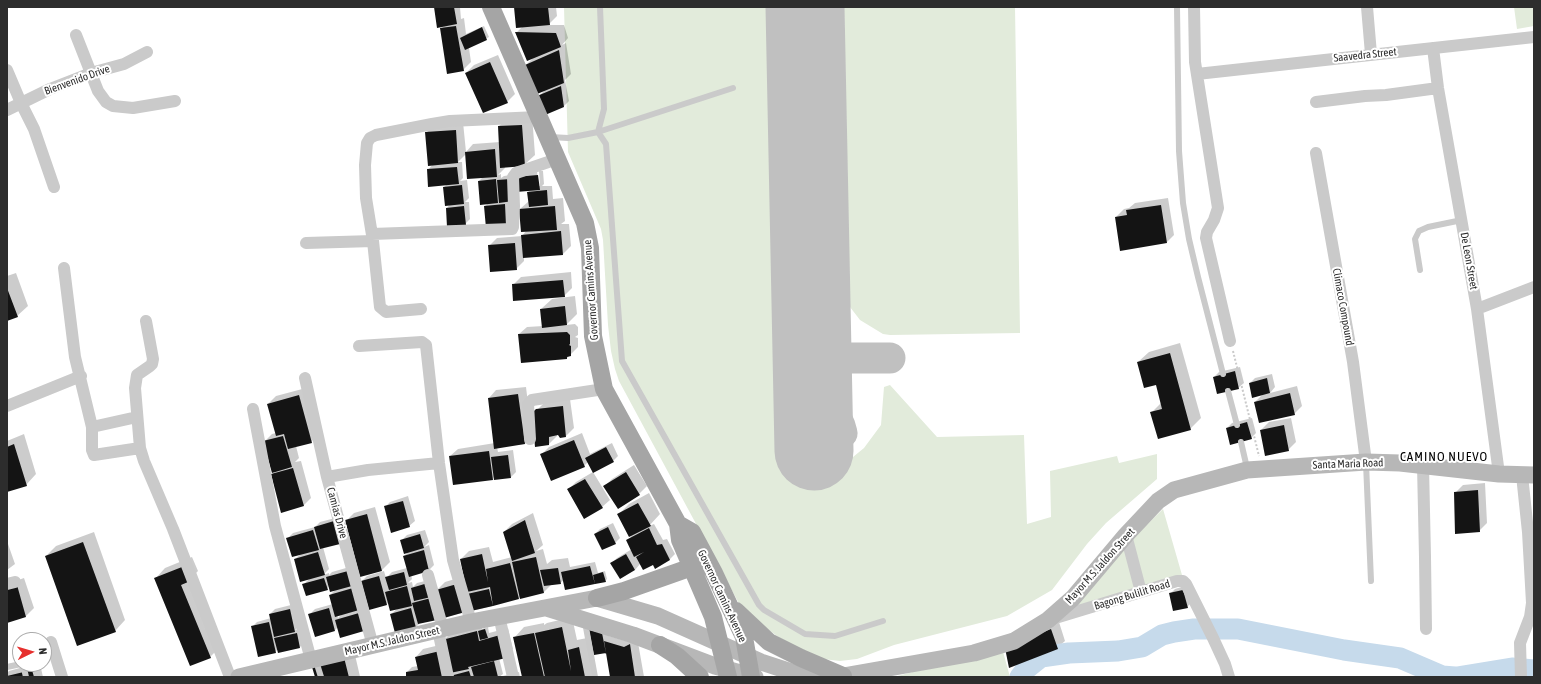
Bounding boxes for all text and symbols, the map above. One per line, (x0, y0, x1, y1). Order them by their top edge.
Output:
street label: Saavedra Street (1333, 45, 1397, 65)
street label: Bienvenido Drive (43, 62, 111, 98)
street label: De Leon Street (1457, 231, 1481, 291)
street label: Governor Camins Avenue (581, 239, 601, 341)
street label: Climaco Compound (1330, 267, 1356, 347)
district label: CAMINO NUEVO (1400, 449, 1488, 465)
street label: Santa Maria Road (1312, 456, 1384, 472)
street label: Camias Drive (324, 486, 350, 540)
street label: Mayor M.S. Jaldon Street (1063, 526, 1137, 606)
street label: Governor Camins Avenue (695, 548, 749, 644)
street label: Bagong Bulilit Road (1092, 577, 1172, 613)
street label: Mayor M.S. Jaldon Street (343, 624, 441, 658)
north arrow (12, 632, 52, 672)
text: N (37, 647, 49, 655)

